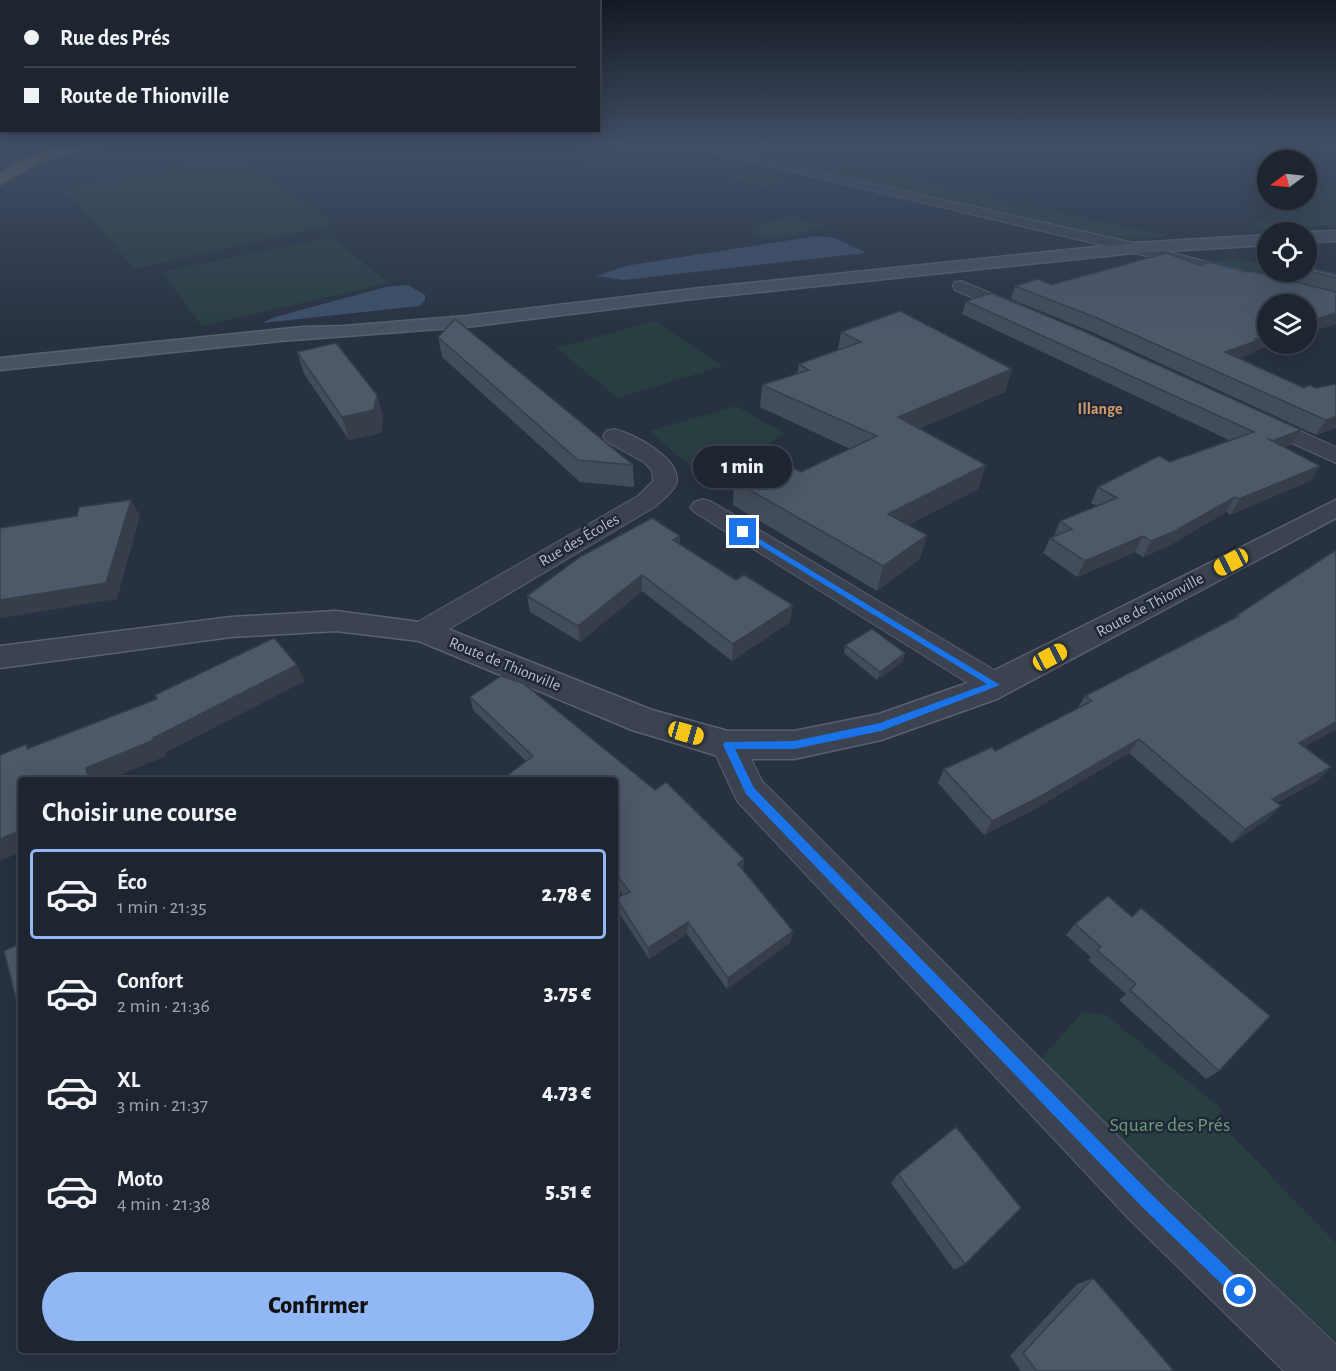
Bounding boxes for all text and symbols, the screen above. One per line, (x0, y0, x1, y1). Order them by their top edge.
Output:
text: Rue des Prés (60, 27, 170, 49)
text: Route de Thionville (60, 85, 229, 107)
north arrow (1257, 150, 1317, 210)
map controls (1257, 150, 1317, 354)
button: locate (1257, 222, 1317, 282)
button: layers (1257, 294, 1317, 354)
district label: Illange (1078, 401, 1123, 417)
callout: 1 min (694, 445, 792, 487)
text: 1 min (721, 457, 764, 477)
street label: Rue des Écoles (535, 509, 622, 569)
route end (729, 518, 756, 545)
car (1211, 546, 1251, 578)
street label: Route de Thionville (1094, 570, 1206, 640)
street label: Route de Thionville (447, 634, 563, 694)
car (1030, 641, 1070, 673)
car (666, 719, 706, 747)
text: Choisir une course (42, 799, 237, 826)
icon: car (45, 867, 99, 921)
text: Éco (117, 871, 147, 893)
text: 2.78 € (541, 883, 591, 905)
text: 1 min · 21:35 (117, 897, 207, 917)
icon: car (45, 966, 99, 1020)
text: Confort (117, 970, 183, 992)
text: 3.75 € (544, 982, 591, 1004)
text: 2 min · 21:36 (117, 996, 210, 1016)
icon: car (45, 1065, 99, 1119)
text: XL (117, 1069, 140, 1091)
text: 4.73 € (542, 1081, 591, 1103)
text: 3 min · 21:37 (117, 1095, 208, 1115)
park label: Square des Prés (1110, 1115, 1230, 1135)
icon: car (45, 1164, 99, 1218)
text: Moto (117, 1168, 163, 1190)
text: 5.51 € (545, 1180, 591, 1202)
text: 4 min · 21:38 (117, 1194, 211, 1214)
button: Confirmer (42, 1272, 594, 1341)
route start (1226, 1277, 1253, 1304)

